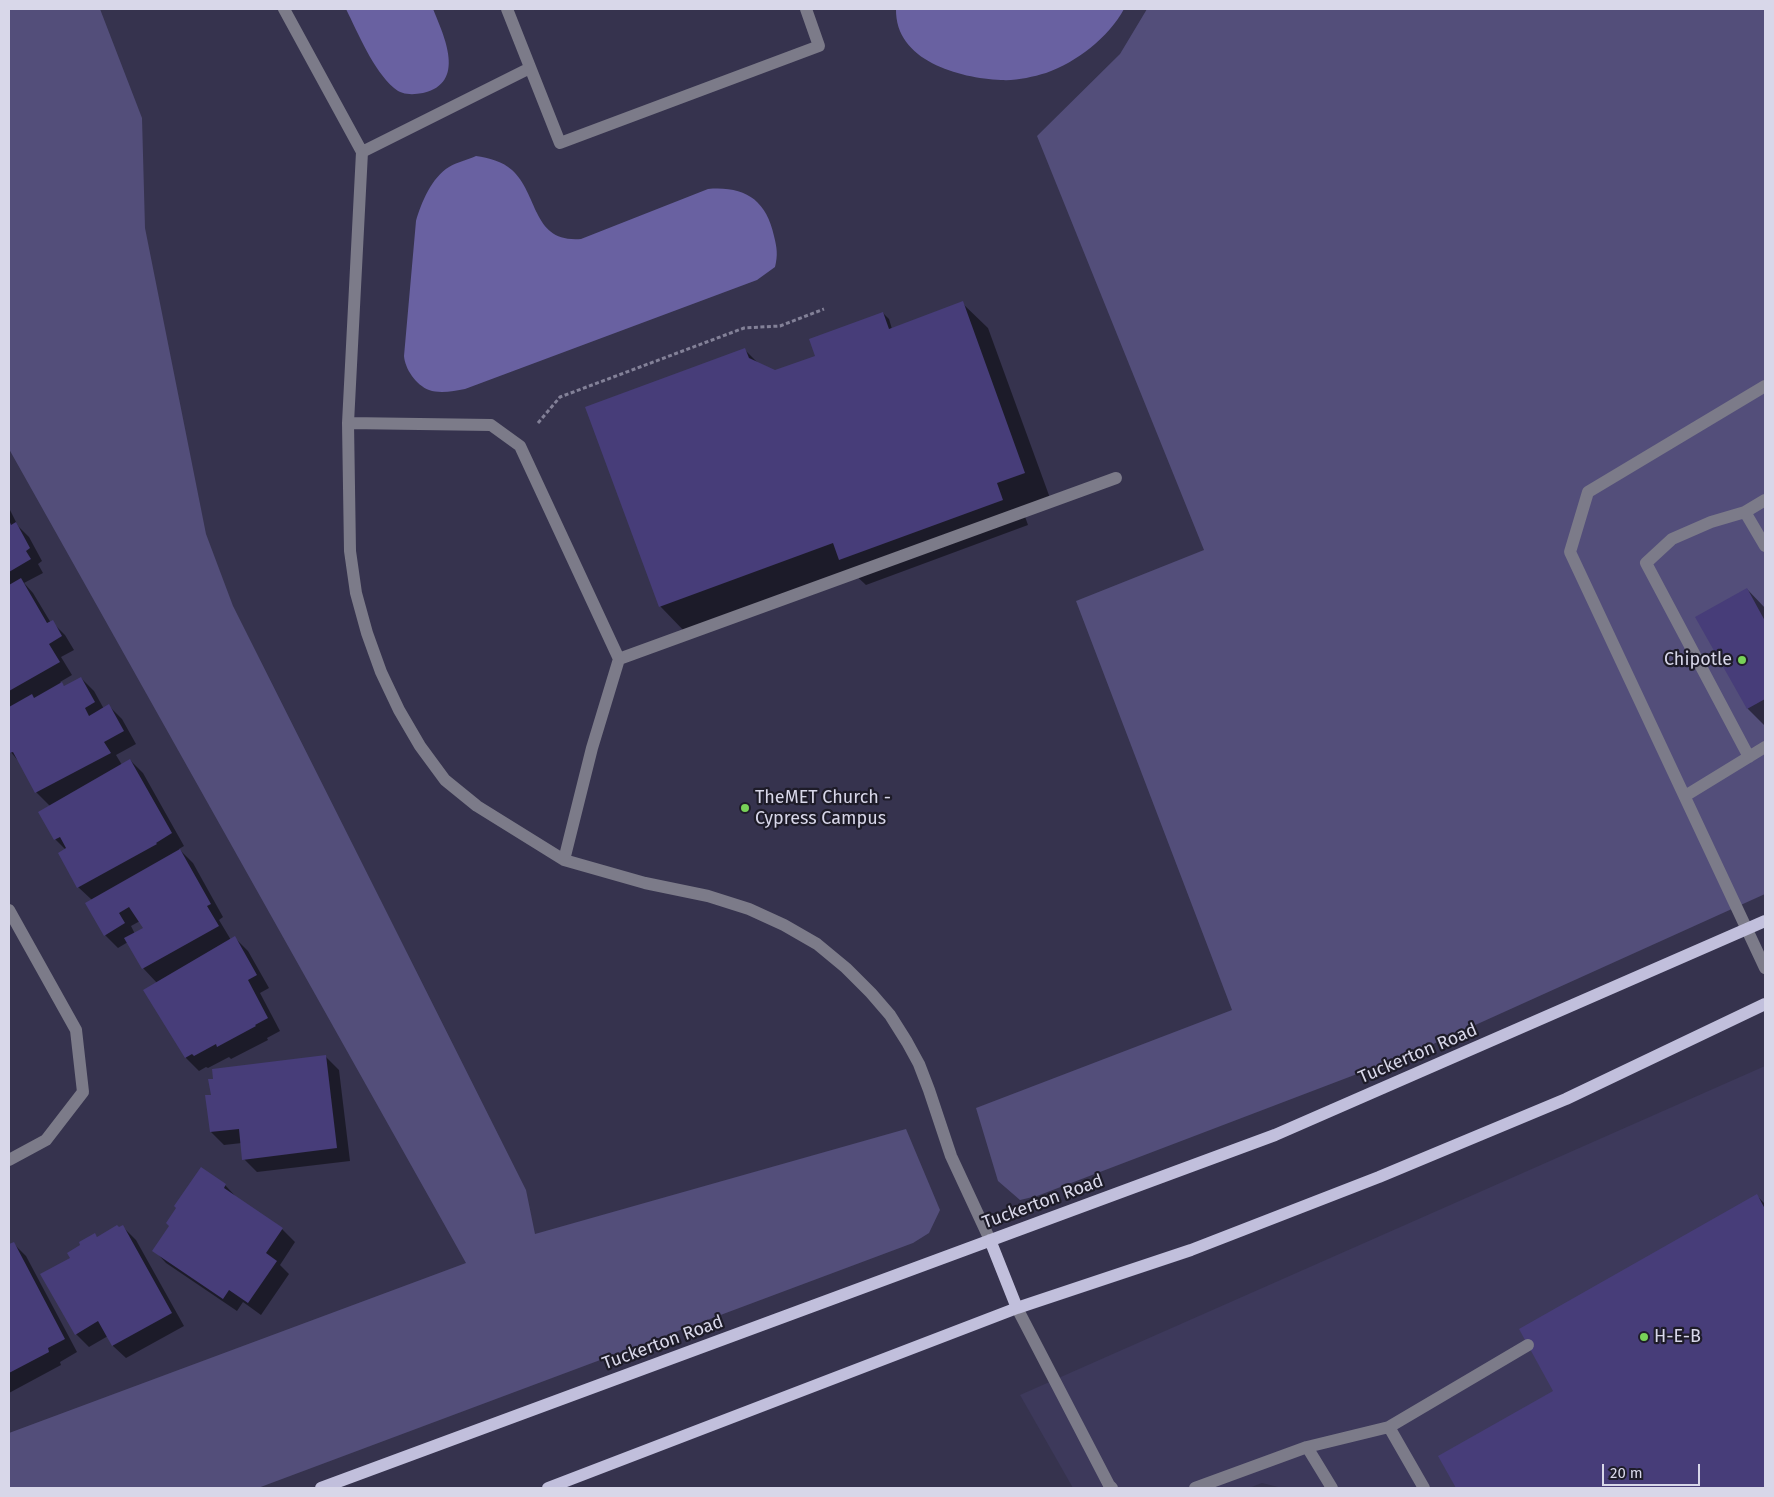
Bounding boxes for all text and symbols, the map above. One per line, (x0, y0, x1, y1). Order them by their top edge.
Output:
place label: Chipotle (1664, 649, 1732, 671)
marker: Chipotle (1736, 654, 1748, 666)
place label: TheMET Church - Cypress Campus (755, 787, 891, 830)
marker: TheMET Church - Cypress Campus (739, 802, 751, 814)
street label: Tuckerton Road (1355, 1019, 1481, 1089)
street label: Tuckerton Road (980, 1170, 1106, 1234)
street label: Tuckerton Road (600, 1311, 726, 1375)
place label: H-E-B (1654, 1326, 1701, 1348)
marker: H-E-B (1638, 1331, 1650, 1343)
scale bar (1604, 1454, 1702, 1486)
text: 20 m (1610, 1464, 1643, 1482)

